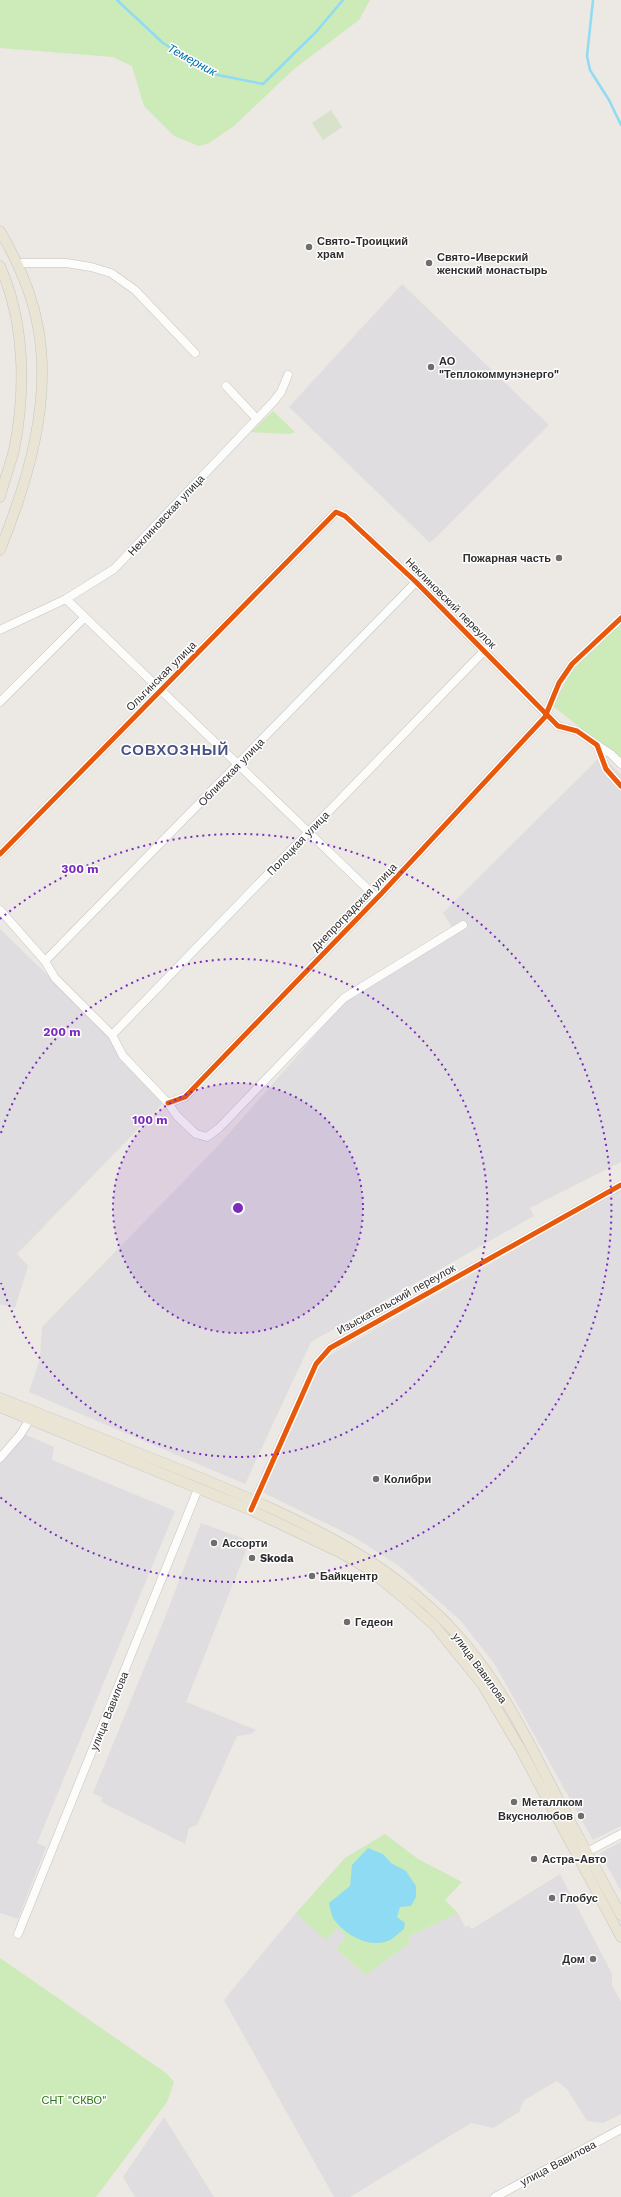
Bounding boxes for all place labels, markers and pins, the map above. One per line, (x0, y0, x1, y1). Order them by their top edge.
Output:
place label: Свято-Троицкий храм (317, 235, 408, 261)
marker: Свято-Троицкий храм (304, 242, 314, 252)
place label: Свято-Иверский женский монастырь (436, 251, 548, 277)
marker: Свято-Иверский женский монастырь (424, 258, 434, 268)
place label: АО "Теплокоммунэнерго" (439, 355, 559, 381)
marker: АО "Теплокоммунэнерго" (426, 362, 436, 372)
place label: Пожарная часть (463, 552, 551, 565)
marker: Пожарная часть (554, 553, 564, 563)
centre of rings (231, 1201, 245, 1215)
place label: Колибри (384, 1473, 431, 1486)
marker: Колибри (371, 1474, 381, 1484)
place label: Ассорти (222, 1537, 267, 1550)
marker: Ассорти (209, 1538, 219, 1548)
place label: Skoda (260, 1552, 294, 1565)
marker: Skoda (247, 1553, 257, 1563)
place label: Байкцентр (320, 1570, 378, 1583)
marker: Байкцентр (307, 1571, 317, 1581)
place label: Гедеон (355, 1616, 393, 1629)
marker: Гедеон (342, 1617, 352, 1627)
place label: Металлком (522, 1796, 583, 1809)
marker: Металлком (509, 1797, 519, 1807)
place label: Вкуснолюбов (498, 1810, 573, 1823)
marker: Вкуснолюбов (576, 1811, 586, 1821)
place label: Астра-Авто (542, 1853, 607, 1866)
marker: Астра-Авто (529, 1854, 539, 1864)
place label: Глобус (560, 1892, 598, 1905)
marker: Глобус (547, 1893, 557, 1903)
place label: Дом (562, 1953, 585, 1966)
marker: Дом (588, 1954, 598, 1964)

